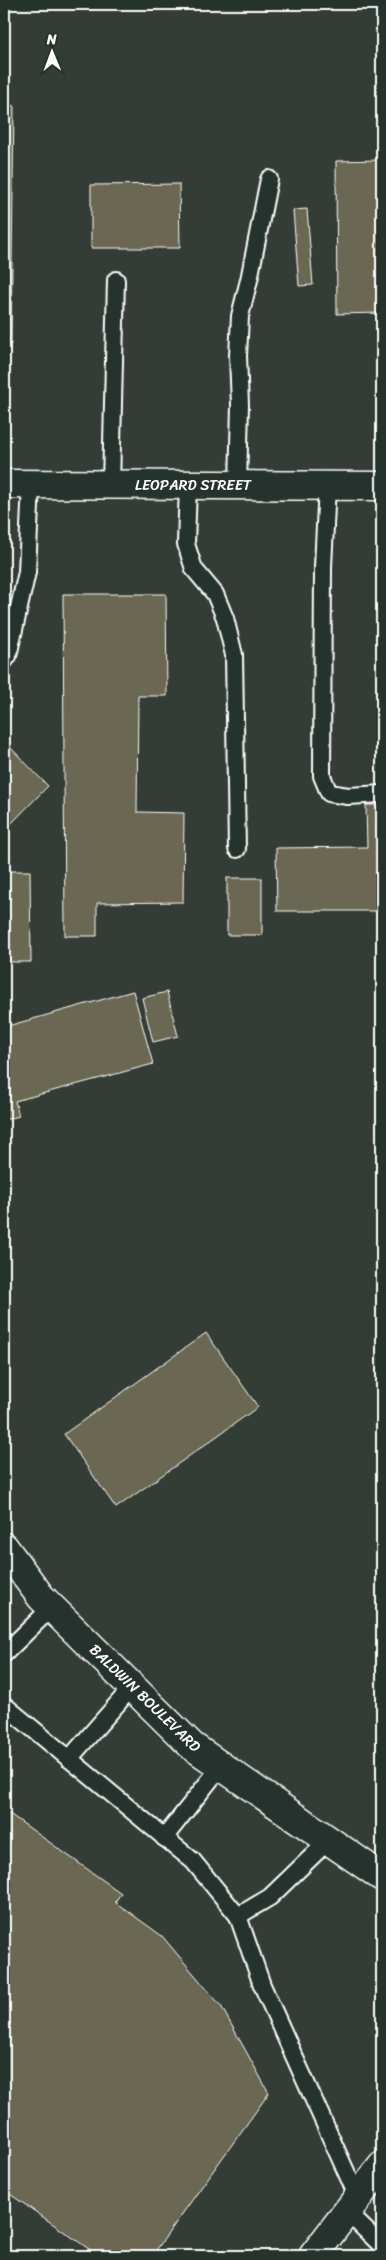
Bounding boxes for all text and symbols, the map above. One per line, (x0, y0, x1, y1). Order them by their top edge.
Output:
text: N (46, 27, 57, 52)
north arrow (28, 28, 78, 78)
street label: LEOPARD STREET (135, 472, 252, 498)
street label: BALDWIN BOULEVARD (83, 1638, 207, 1758)

